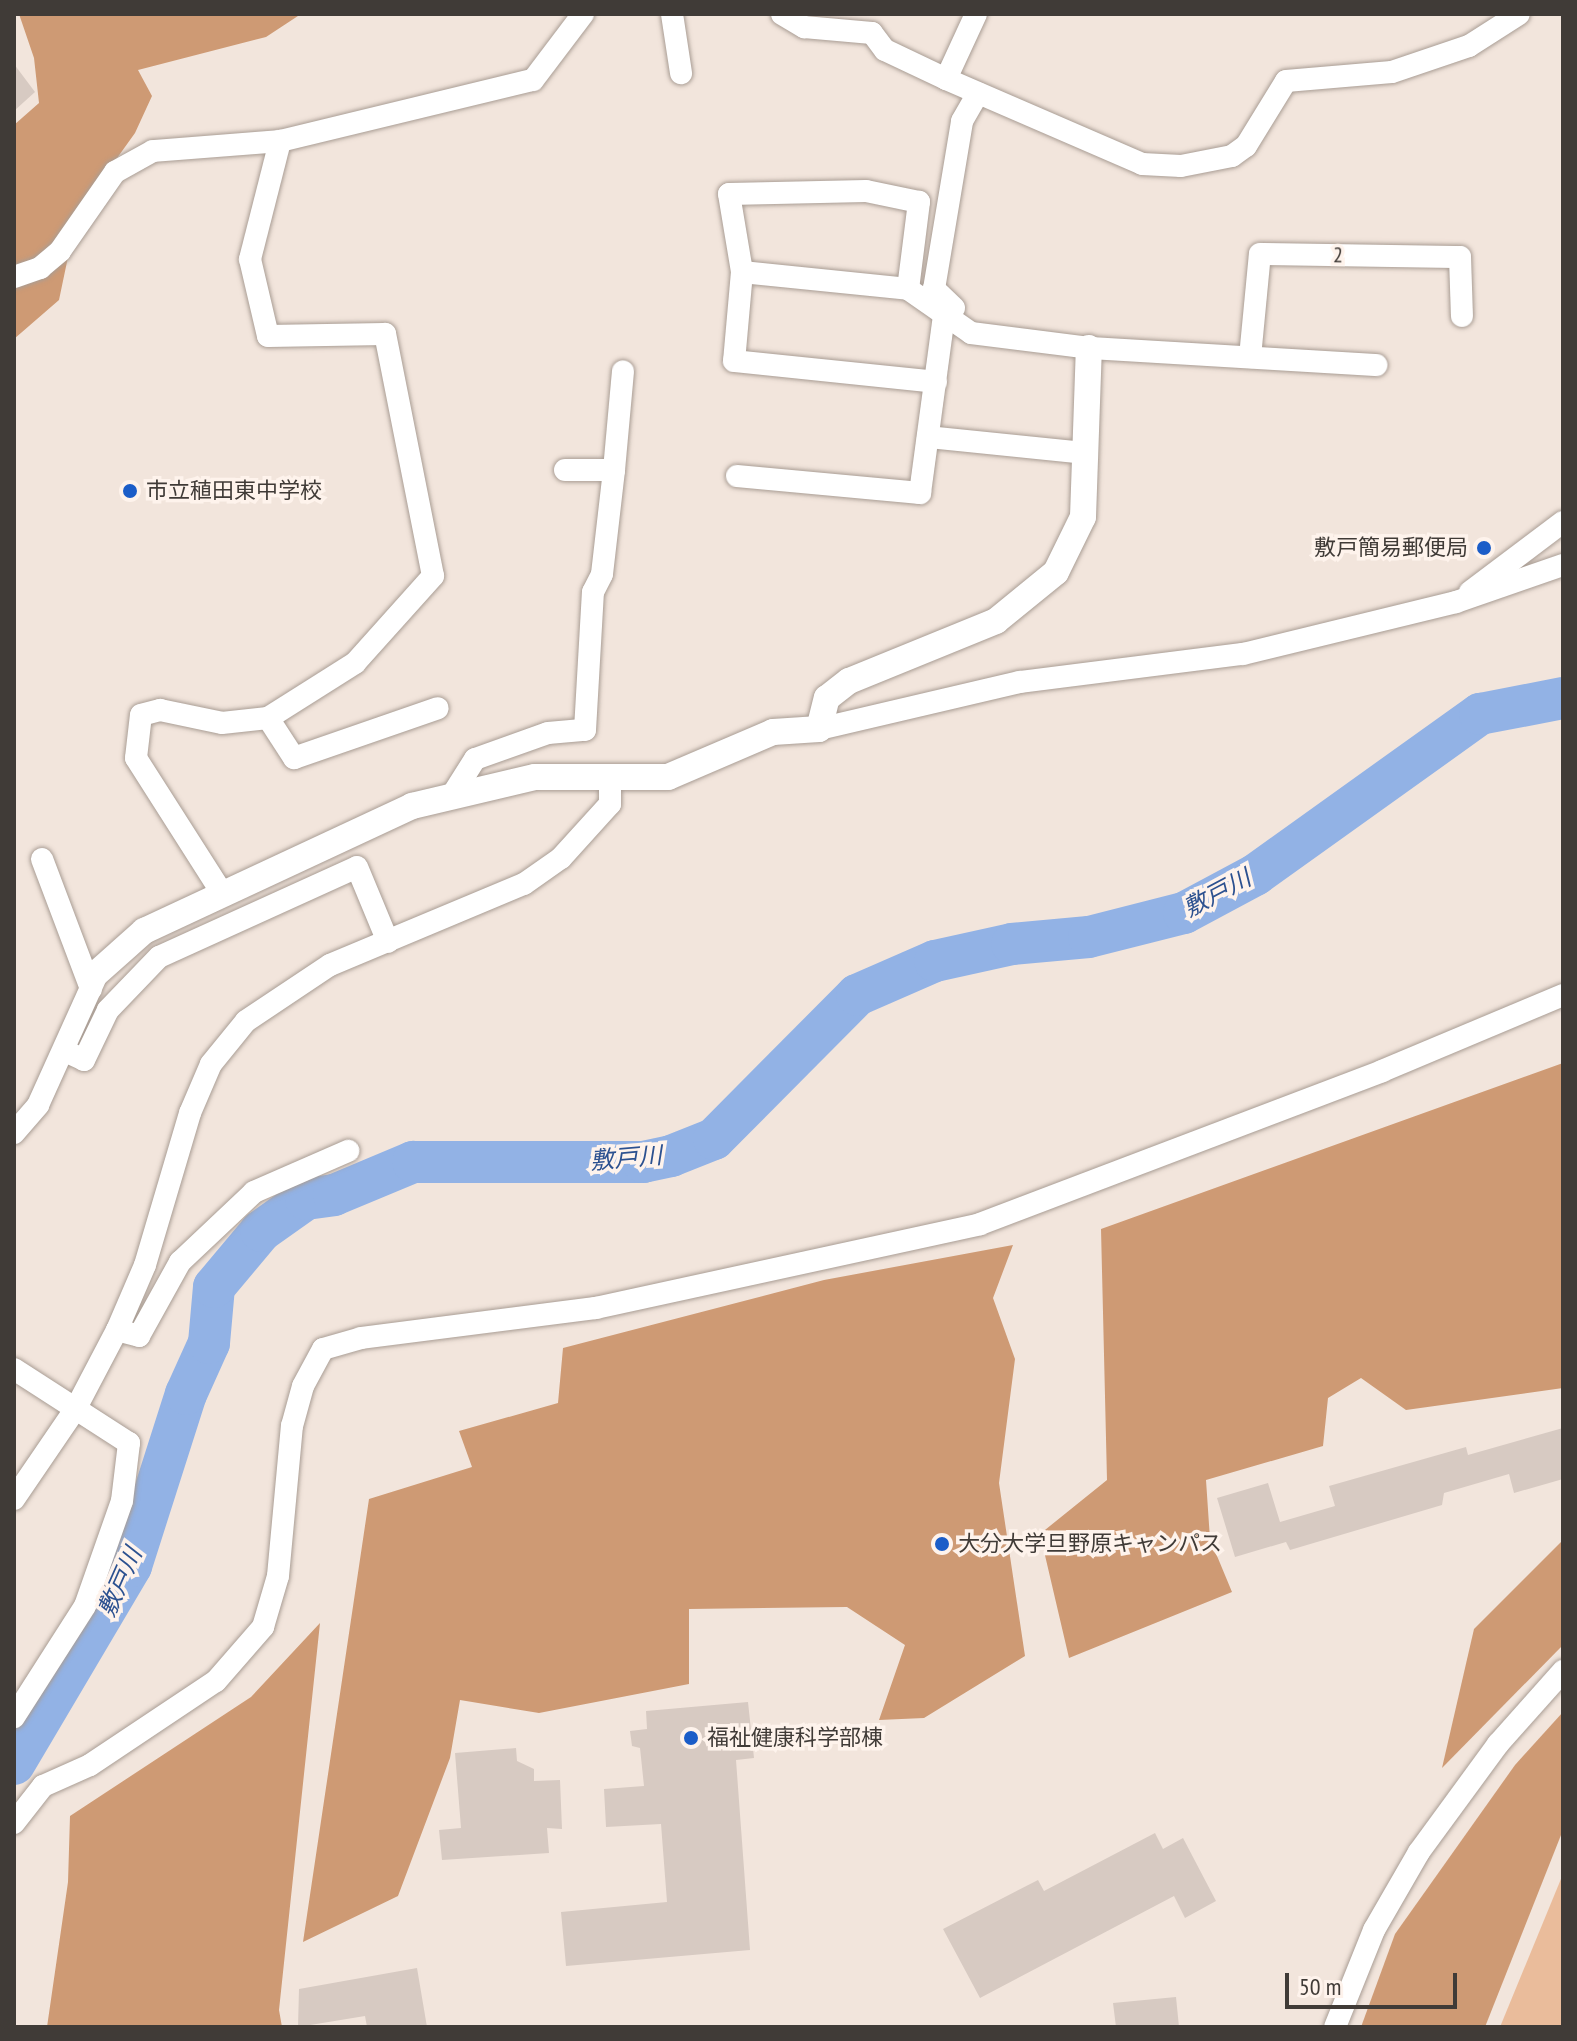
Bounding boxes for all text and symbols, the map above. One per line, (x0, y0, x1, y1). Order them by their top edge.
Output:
street label: 2 (1333, 242, 1343, 268)
place label: 市立稙田東中学校 (146, 478, 322, 504)
marker: 市立稙田東中学校 (121, 482, 139, 500)
place label: 敷戸簡易郵便局 (1314, 535, 1468, 561)
marker: 敷戸簡易郵便局 (1475, 539, 1493, 557)
water label: 敷戸川 (1178, 863, 1256, 923)
water label: 敷戸川 (589, 1141, 663, 1175)
place label: 大分大学旦野原キャンパス (958, 1531, 1222, 1557)
marker: 大分大学旦野原キャンパス (933, 1535, 951, 1553)
water label: 敷戸川 (92, 1543, 148, 1621)
place label: 福祉健康科学部棟 (707, 1725, 883, 1751)
marker: 福祉健康科学部棟 (682, 1729, 700, 1747)
scale bar (1289, 1957, 1461, 2007)
text: 50 m (1299, 1971, 1341, 2002)

